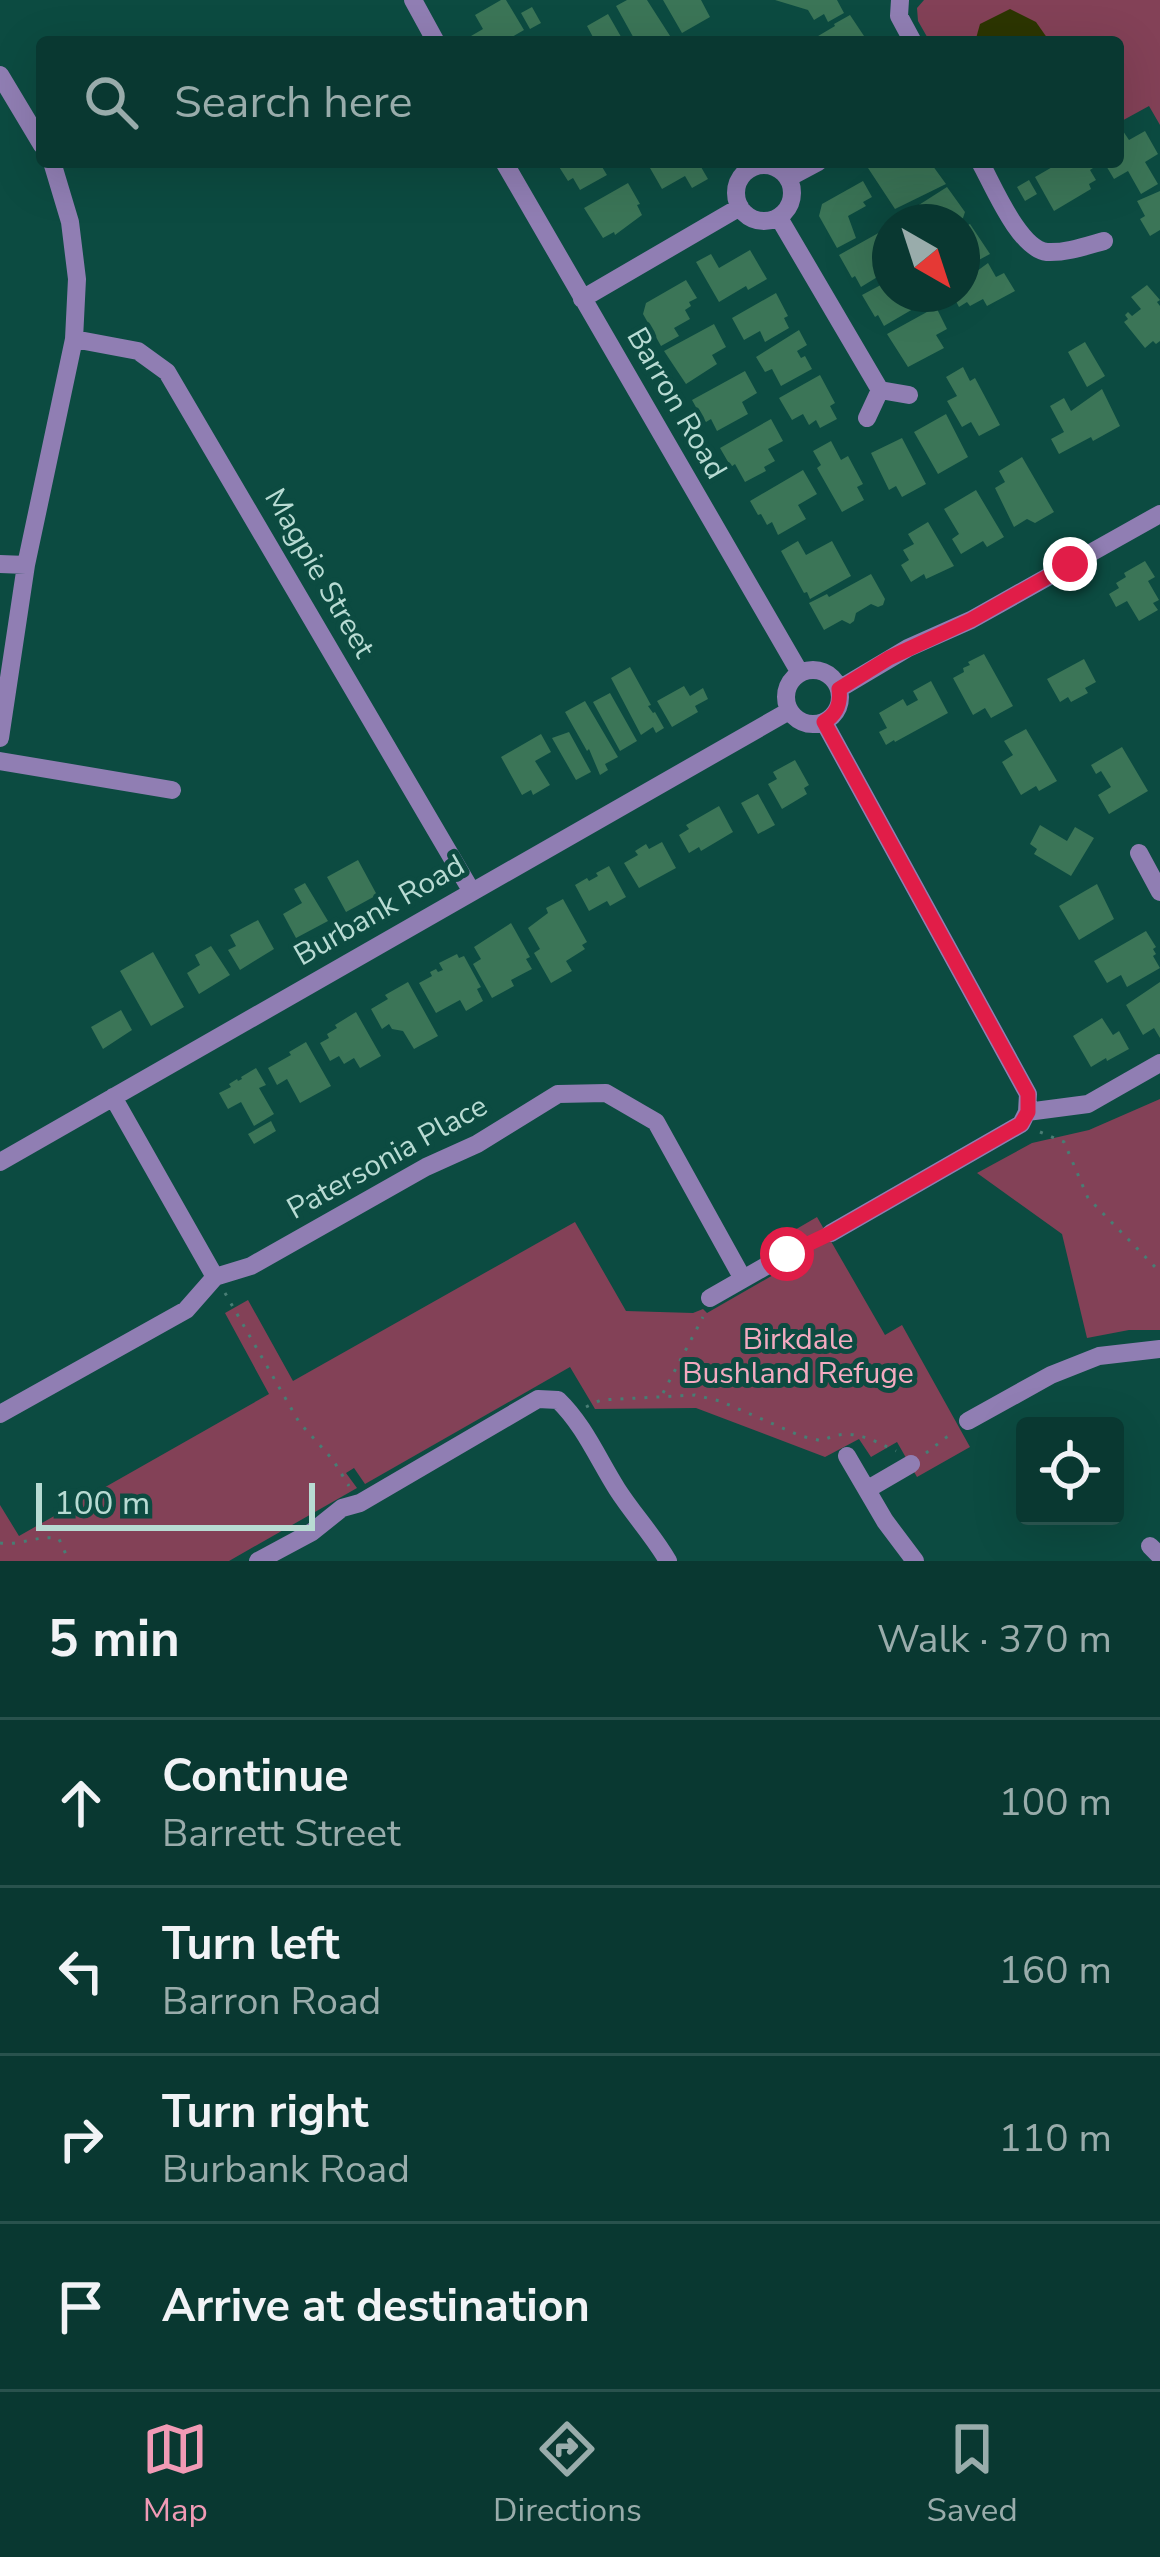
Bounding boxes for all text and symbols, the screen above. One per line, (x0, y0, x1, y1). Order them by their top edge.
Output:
search box (36, 36, 1124, 168)
icon: search (78, 69, 144, 135)
text: Search here (174, 72, 413, 133)
north arrow (872, 204, 980, 312)
street label: Barron Road (617, 320, 736, 487)
street label: Magpie Street (255, 481, 385, 666)
route end (1043, 537, 1097, 591)
street label: Burbank Road (286, 845, 472, 976)
street label: Patersonia Place (280, 1085, 495, 1229)
route start (760, 1227, 814, 1281)
park label: Birkdale Bushland Refuge (682, 1319, 914, 1394)
map controls (1016, 1417, 1124, 1525)
button: locate (1016, 1417, 1124, 1525)
scale bar (36, 1477, 315, 1530)
text: 100 m (54, 1481, 150, 1526)
text: 5 min (48, 1604, 180, 1674)
text: Walk · 370 m (877, 1613, 1112, 1666)
text: Continue (162, 1746, 349, 1807)
icon: ahead (48, 1770, 114, 1836)
text: 100 m (998, 1776, 1112, 1829)
text: Barrett Street (162, 1807, 401, 1860)
text: Turn left (162, 1914, 340, 1975)
icon: left (48, 1938, 114, 2004)
text: 160 m (998, 1944, 1112, 1997)
text: Barron Road (162, 1975, 381, 2028)
text: Turn right (162, 2082, 369, 2143)
icon: right (48, 2106, 114, 2172)
text: 110 m (998, 2112, 1112, 2165)
text: Burbank Road (162, 2143, 410, 2196)
icon: arrive (48, 2274, 114, 2340)
text: Arrive at destination (162, 2276, 590, 2337)
tab: Map (142, 2416, 208, 2533)
tab: Directions (493, 2416, 642, 2533)
tab: Saved (926, 2416, 1018, 2533)

